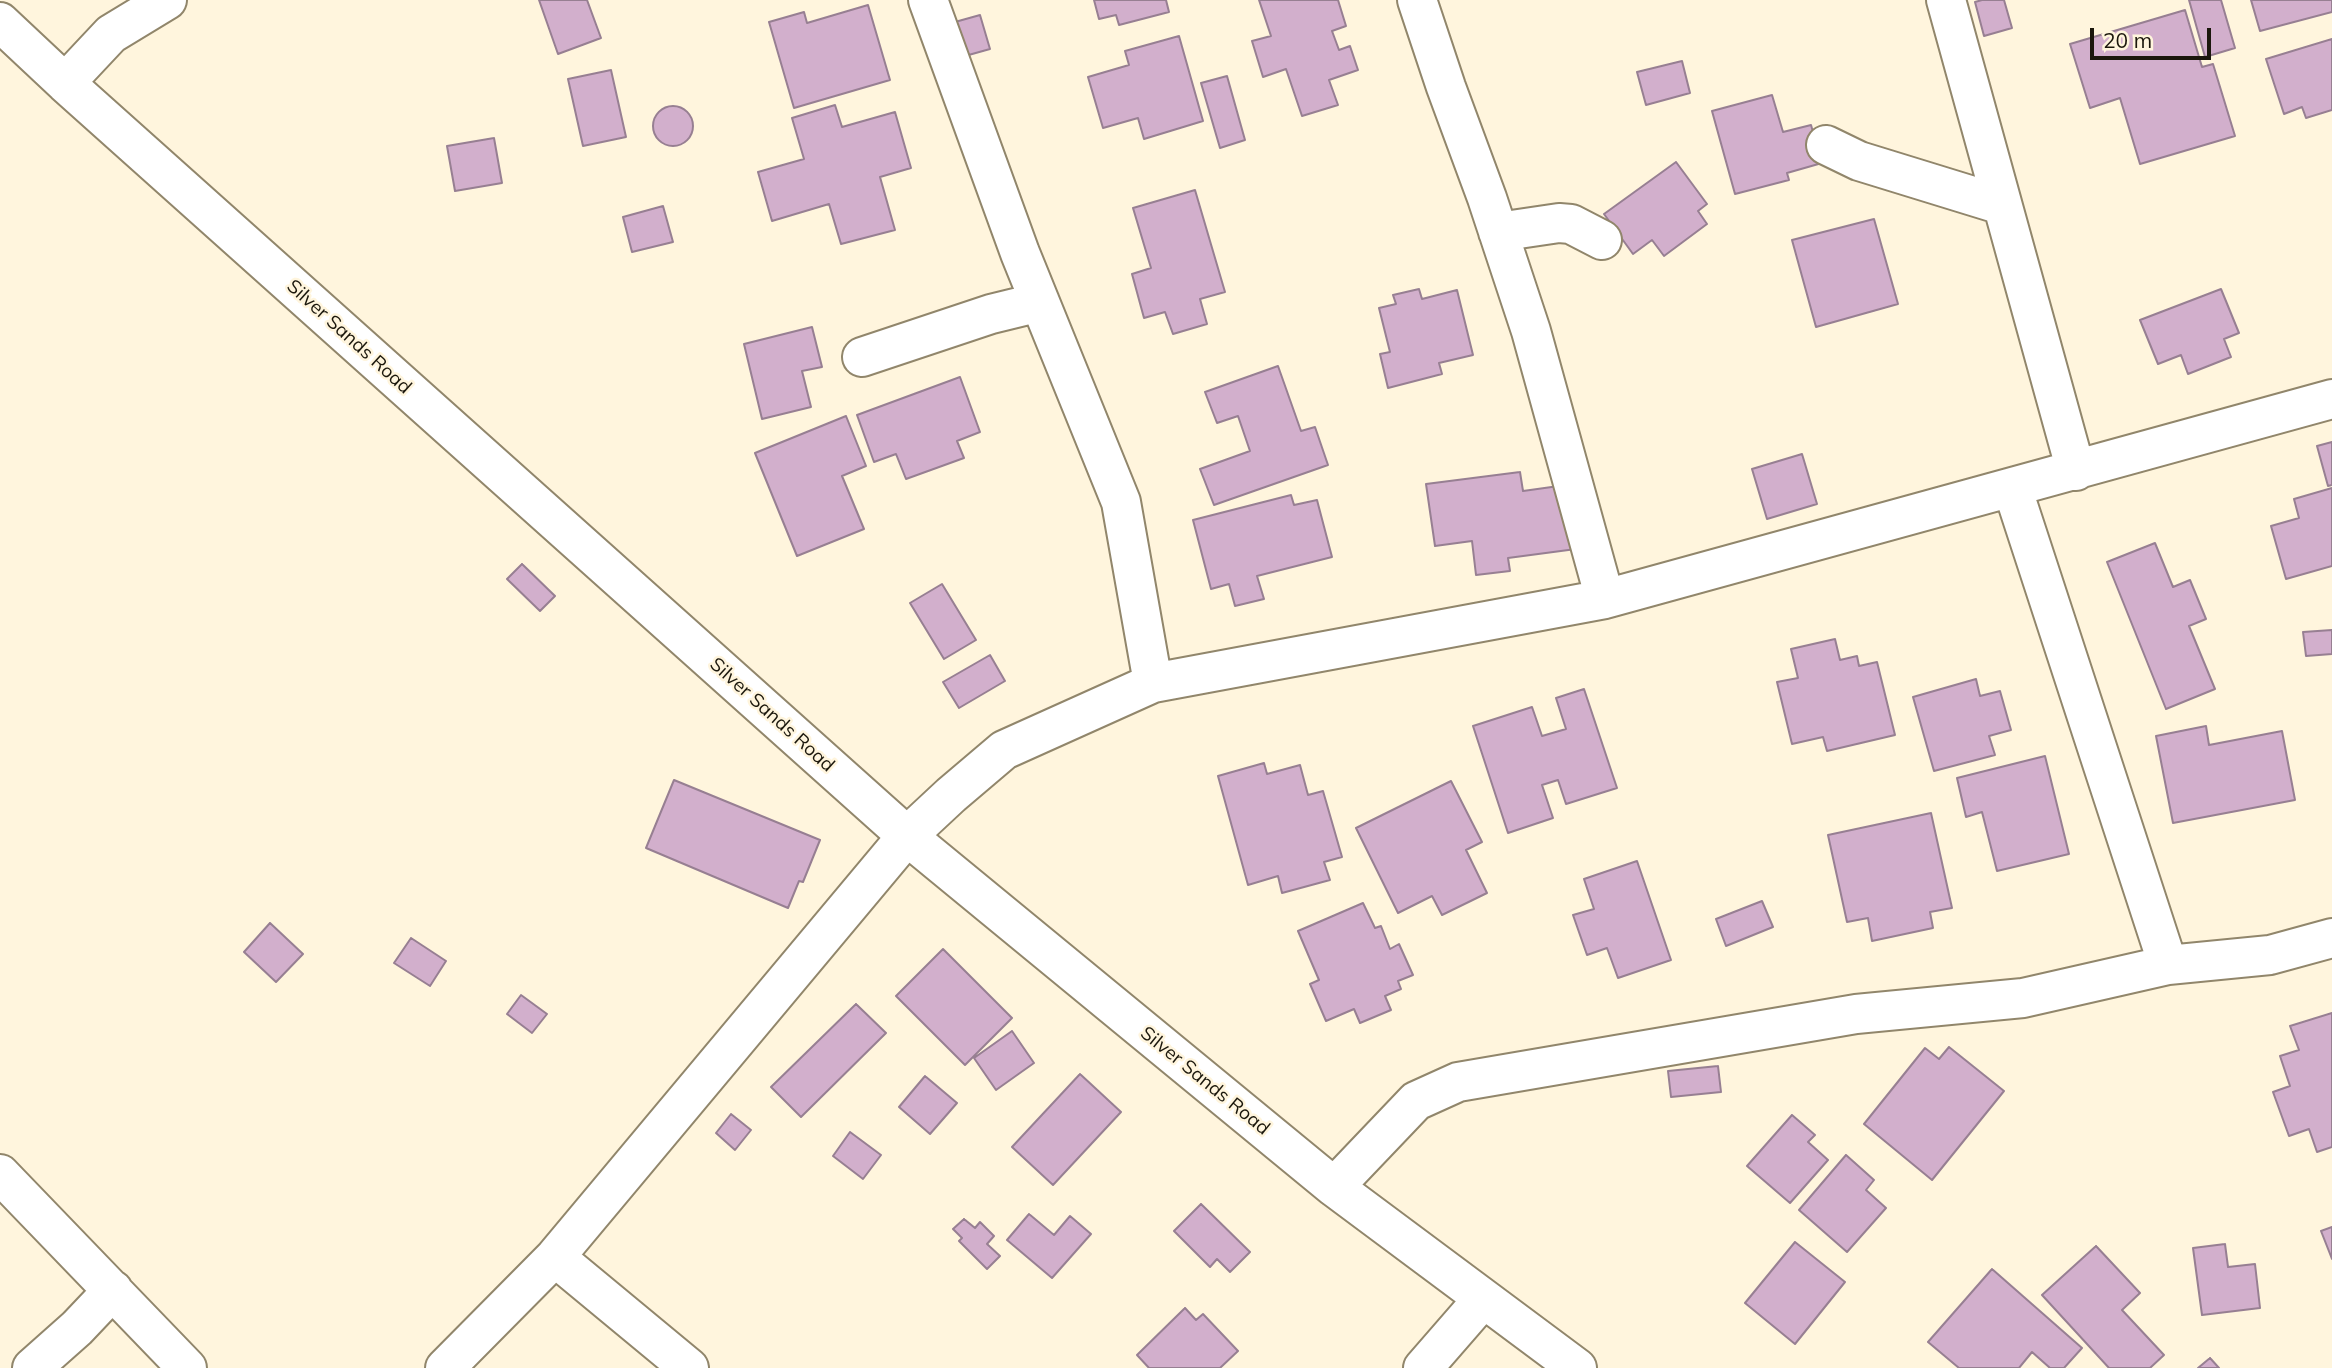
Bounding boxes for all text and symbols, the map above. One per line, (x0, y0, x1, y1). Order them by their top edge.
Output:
scale bar (2094, 14, 2215, 58)
text: 20 m (2103, 27, 2152, 53)
street label: Silver Sands Road (282, 275, 416, 399)
street label: Silver Sands Road (705, 653, 839, 777)
street label: Silver Sands Road (1136, 1022, 1274, 1140)

